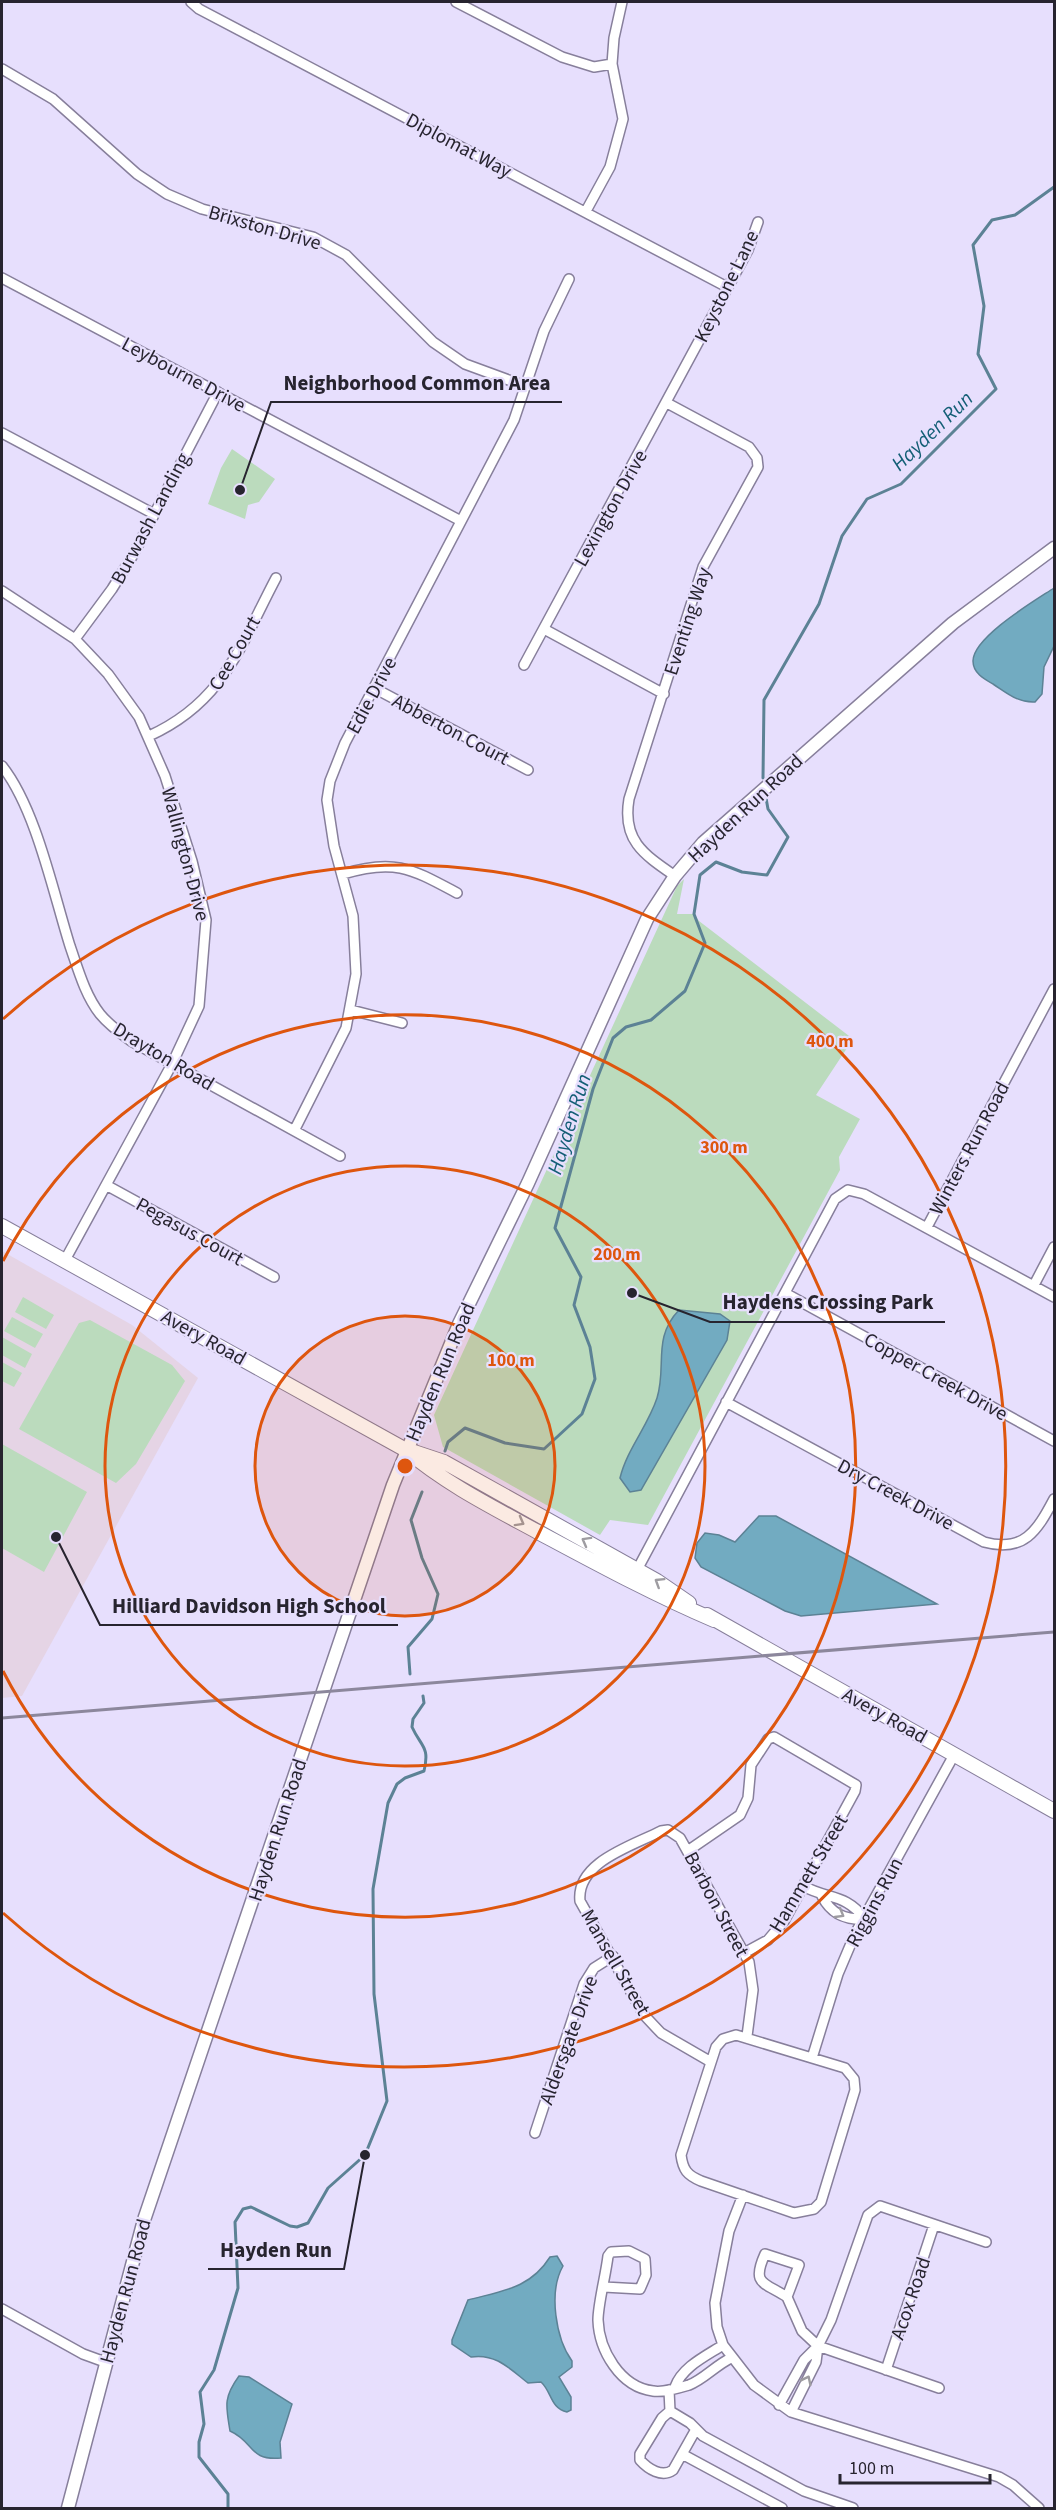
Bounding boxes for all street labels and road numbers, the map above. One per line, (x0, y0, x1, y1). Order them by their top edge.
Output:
street label: Diplomat Way (401, 106, 517, 186)
street label: Brixston Drive (205, 198, 324, 257)
street label: Keystone Lane (688, 226, 766, 347)
street label: Leybourne Drive (117, 330, 251, 419)
street label: Lexington Drive (567, 445, 655, 572)
street label: Burwash Landing (104, 448, 197, 589)
street label: Eventing Way (657, 563, 719, 679)
street label: Cee Court (202, 611, 268, 696)
street label: Edie Drive (340, 652, 404, 739)
street label: Abberton Court (387, 687, 514, 773)
street label: Hayden Run Road (682, 748, 810, 870)
street label: Wallington Drive (154, 784, 216, 924)
street label: Drayton Road (108, 1016, 219, 1098)
street label: Winters Run Road (923, 1077, 1017, 1220)
street label: Pegasus Court (131, 1191, 248, 1273)
street label: Hayden Run Road (399, 1299, 483, 1446)
street label: Avery Road (156, 1303, 251, 1373)
street label: Copper Creek Drive (859, 1326, 1013, 1428)
street label: Dry Creek Drive (832, 1452, 959, 1537)
street label: Avery Road (837, 1681, 932, 1751)
street label: Hayden Run Road (242, 1755, 314, 1905)
street label: Hammett Street (763, 1809, 855, 1938)
street label: Barbon Street (677, 1847, 756, 1962)
street label: Riggins Run (840, 1853, 910, 1952)
street label: Mansell Street (573, 1904, 657, 2021)
street label: Aldersgate Drive (533, 1972, 605, 2109)
street label: Hayden Run Road (93, 2216, 159, 2367)
street label: Acox Road (884, 2253, 938, 2343)

